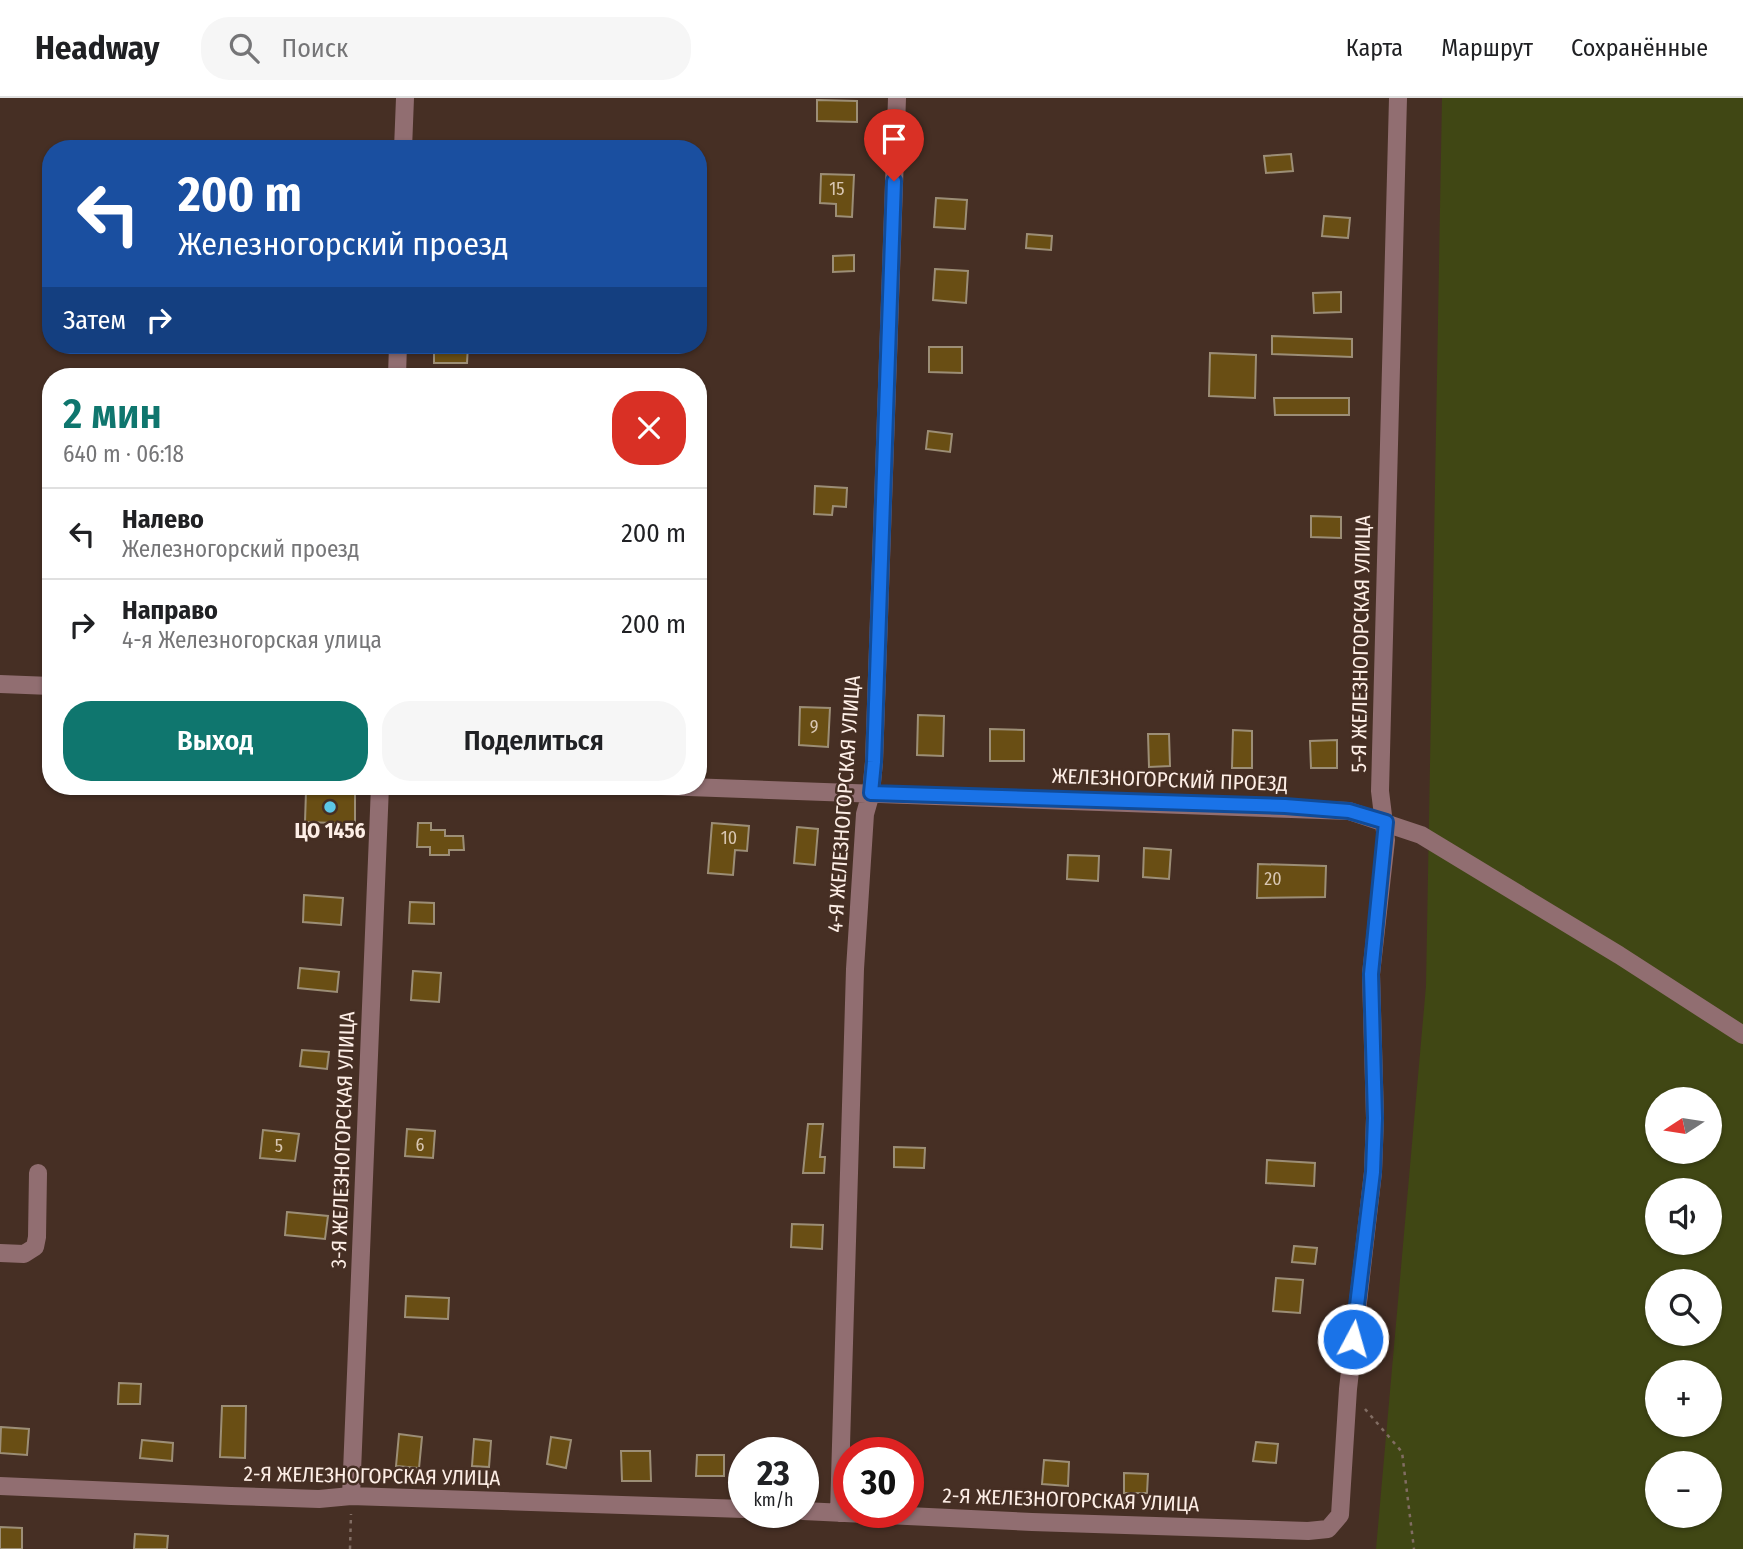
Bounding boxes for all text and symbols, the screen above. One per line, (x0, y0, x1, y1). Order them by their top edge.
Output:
search box (201, 17, 691, 80)
text: Headway (35, 28, 159, 68)
icon: search (225, 29, 263, 67)
text: Поиск (281, 33, 348, 64)
text: Карта (1346, 34, 1403, 62)
text: Маршрут (1441, 34, 1533, 62)
text: Сохранённые (1571, 34, 1708, 62)
pin (864, 109, 924, 181)
icon: arrive (875, 120, 913, 158)
text: 200 m (178, 165, 302, 224)
icon: left (63, 168, 154, 259)
house number: 15 (829, 178, 845, 200)
text: Железногорский проезд (178, 225, 508, 263)
icon: right (140, 301, 178, 339)
text: Затем (63, 305, 126, 336)
text: 2 мин (63, 389, 162, 439)
button: close (612, 391, 686, 465)
text: 640 m · 06:18 (63, 440, 184, 468)
text: Налево (122, 504, 204, 535)
icon: left (63, 515, 101, 553)
street label: 5-Я ЖЕЛЕЗНОГОРСКАЯ УЛИЦА (1346, 515, 1376, 773)
text: 200 m (621, 518, 686, 549)
text: Железногорский проезд (122, 535, 359, 563)
text: Направо (122, 595, 218, 626)
icon: right (63, 606, 101, 644)
text: 200 m (621, 609, 686, 640)
text: 4-я Железногорская улица (122, 626, 382, 654)
street label: 4-Я ЖЕЛЕЗНОГОРСКАЯ УЛИЦА (822, 674, 866, 934)
button: Выход (63, 701, 368, 781)
button: Поделиться (382, 701, 686, 781)
house number: 9 (810, 716, 818, 738)
street label: ЖЕЛЕЗНОГОРСКИЙ ПРОЕЗД (1052, 763, 1288, 797)
marker: ЦО 1456 (322, 799, 338, 815)
place label: ЦО 1456 (295, 818, 365, 844)
house number: 10 (721, 827, 737, 849)
house number: 20 (1264, 868, 1282, 890)
street label: 3-Я ЖЕЛЕЗНОГОРСКАЯ УЛИЦА (326, 1011, 360, 1269)
north arrow (1645, 1087, 1722, 1164)
map controls (1645, 1087, 1722, 1528)
house number: 6 (416, 1134, 425, 1156)
house number: 5 (275, 1135, 283, 1157)
button: sound (1645, 1178, 1722, 1255)
button: search (1645, 1269, 1722, 1346)
position arrow (1316, 1302, 1390, 1376)
button: + (1645, 1360, 1722, 1437)
speed limit sign: 30 (833, 1437, 924, 1528)
button: − (1645, 1451, 1722, 1528)
text: 23 (757, 1452, 790, 1494)
street label: 2-Я ЖЕЛЕЗНОГОРСКАЯ УЛИЦА (243, 1461, 501, 1491)
street label: 2-Я ЖЕЛЕЗНОГОРСКАЯ УЛИЦА (942, 1483, 1200, 1517)
text: km/h (753, 1489, 794, 1511)

